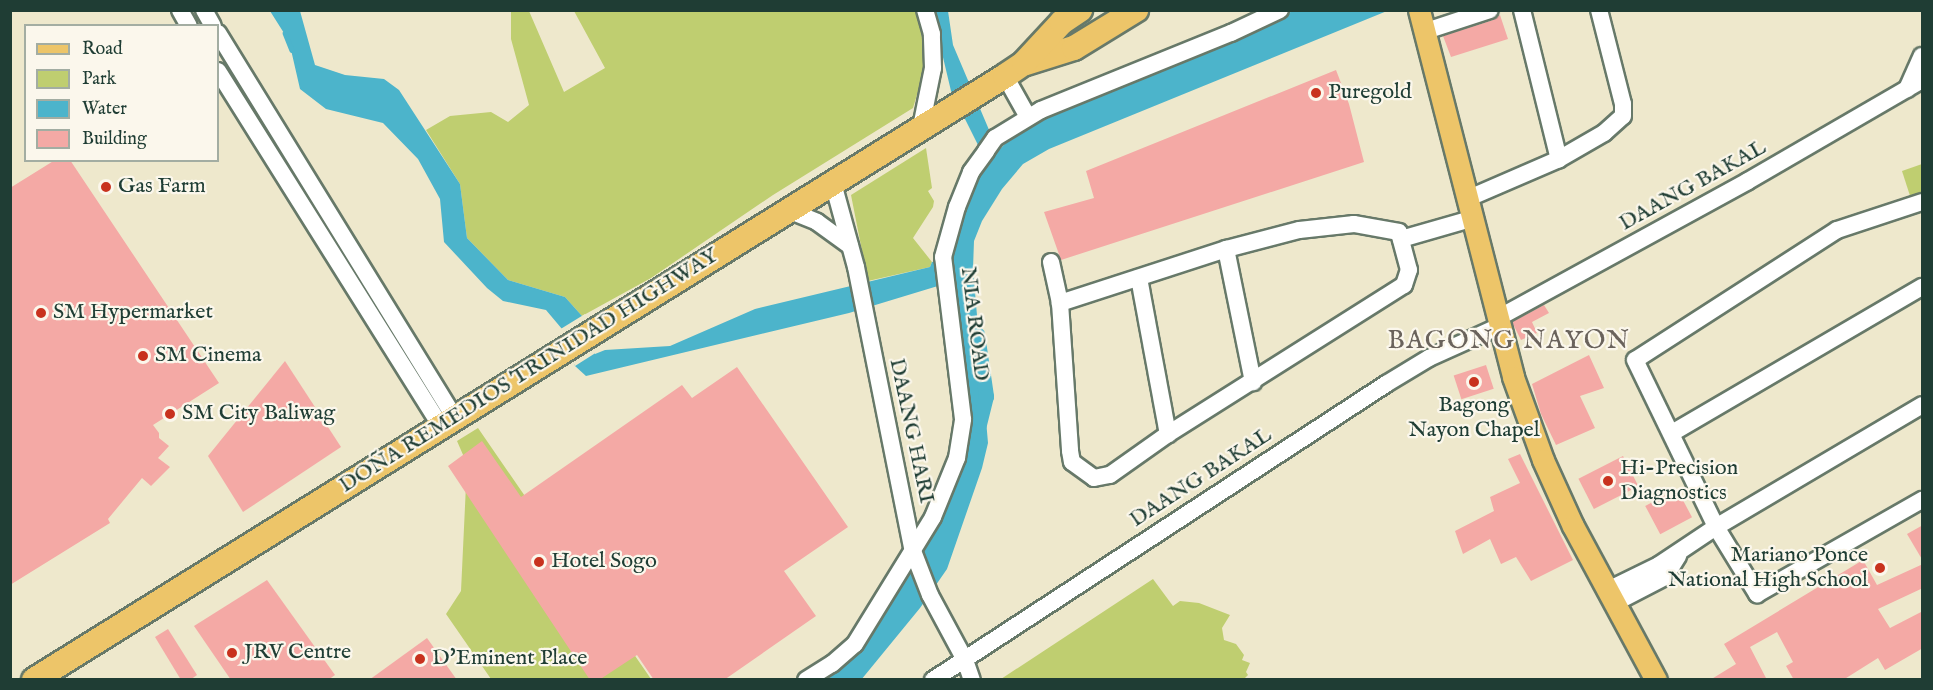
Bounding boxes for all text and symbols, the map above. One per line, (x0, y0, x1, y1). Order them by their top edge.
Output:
legend (24, 24, 219, 162)
text: Road (82, 38, 123, 61)
text: Park (82, 68, 116, 91)
place label: Puregold (1328, 80, 1412, 106)
marker: Puregold (1309, 86, 1323, 100)
text: Water (82, 98, 127, 121)
text: Building (82, 128, 147, 151)
street label: DAANG BAKAL (1615, 135, 1771, 237)
place label: Gas Farm (118, 174, 206, 200)
marker: Gas Farm (99, 180, 113, 194)
street label: DOÑA REMEDIOS TRINIDAD HIGHWAY (335, 243, 723, 499)
street label: NIA ROAD (954, 265, 994, 383)
place label: SM Hypermarket (53, 300, 213, 326)
marker: SM Hypermarket (34, 306, 48, 320)
district label: BAGONG NAYON (1387, 325, 1631, 357)
place label: SM Cinema (155, 343, 262, 369)
marker: SM Cinema (136, 349, 150, 363)
street label: DAANG HARI (883, 356, 939, 506)
marker: Bagong Nayon Chapel (1467, 375, 1481, 389)
place label: Bagong Nayon Chapel (1408, 392, 1540, 444)
place label: SM City Baliwag (182, 401, 335, 427)
marker: SM City Baliwag (163, 407, 177, 421)
street label: DAANG BAKAL (1125, 422, 1277, 534)
place label: Hi-Precision Diagnostics (1620, 455, 1738, 506)
marker: Hi-Precision Diagnostics (1601, 474, 1615, 488)
place label: Mariano Ponce National High School (1668, 542, 1868, 594)
place label: Hotel Sogo (551, 549, 657, 575)
marker: Hotel Sogo (532, 555, 546, 569)
marker: Mariano Ponce National High School (1873, 561, 1887, 575)
place label: JRV Centre (244, 640, 351, 666)
marker: JRV Centre (225, 646, 239, 660)
place label: D'Eminent Place (432, 646, 587, 672)
marker: D'Eminent Place (413, 652, 427, 666)

